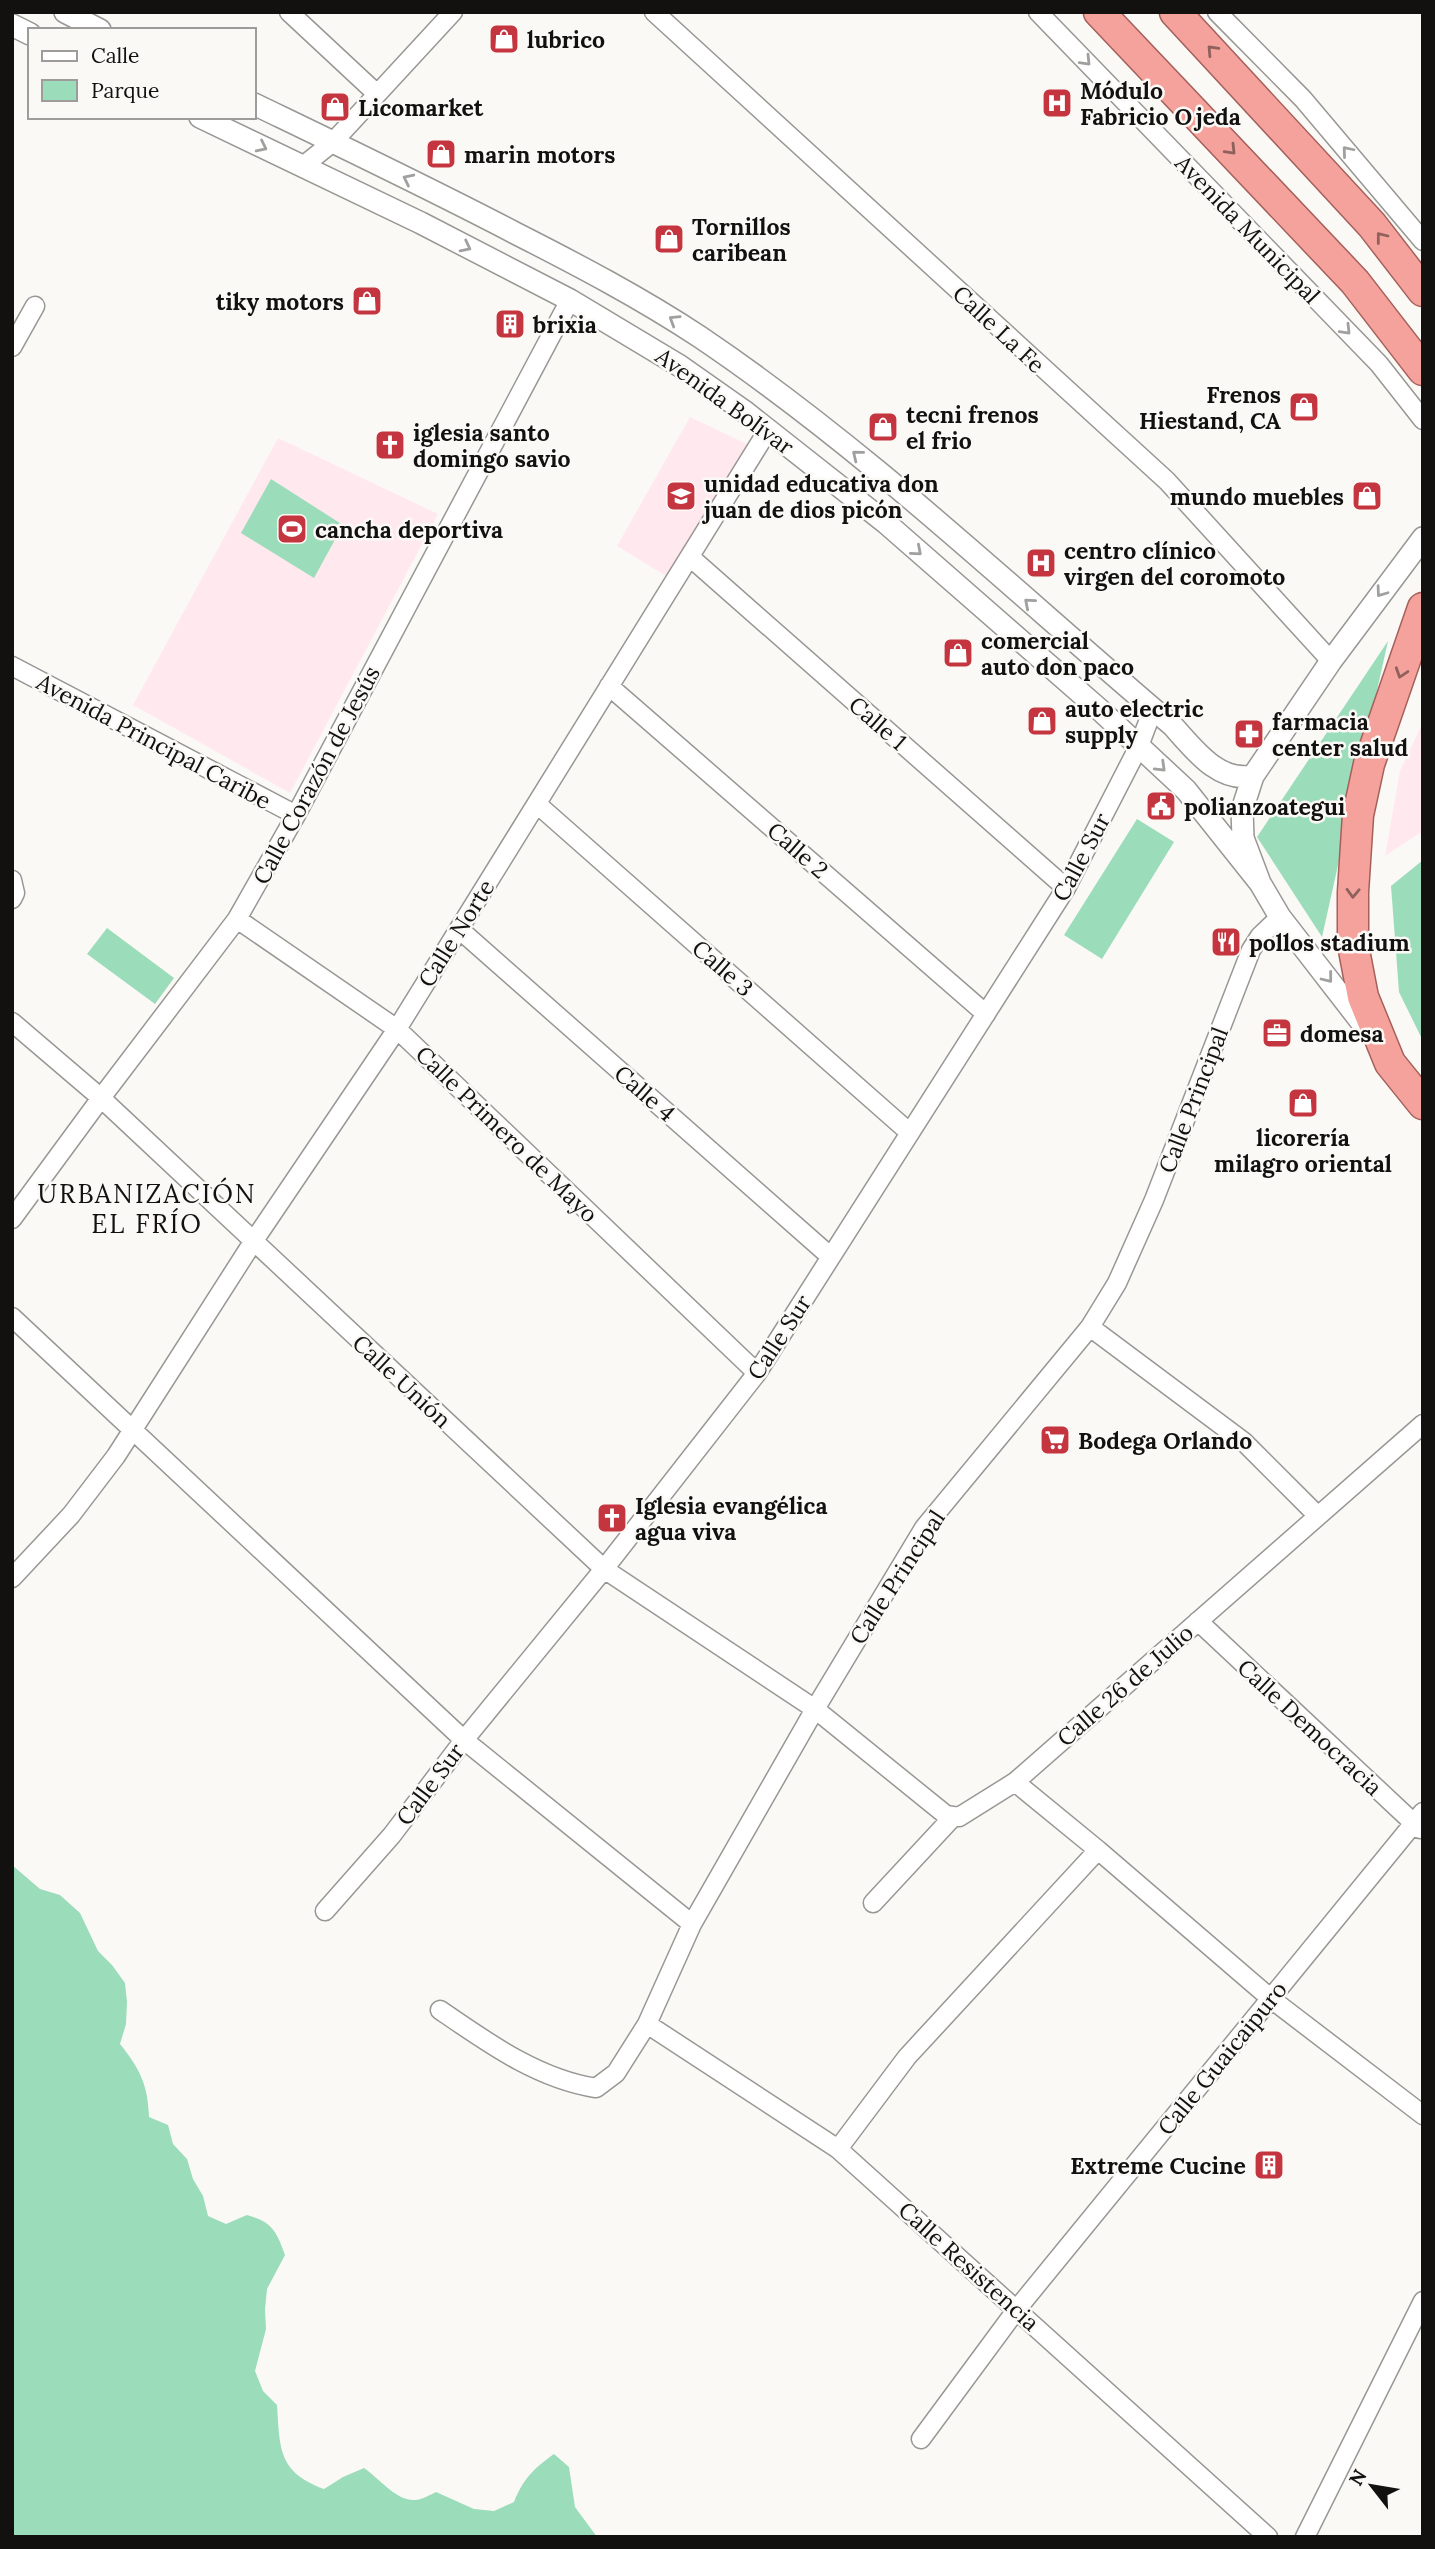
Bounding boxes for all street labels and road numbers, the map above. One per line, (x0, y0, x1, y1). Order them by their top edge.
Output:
street label: Avenida Municipal (1169, 148, 1326, 310)
street label: Calle La Fe (947, 279, 1051, 379)
street label: Avenida Bolívar (649, 341, 800, 461)
street label: Calle Corazón de Jesús (246, 661, 386, 889)
street label: Avenida Principal Caribe (31, 666, 276, 815)
street label: Calle 1 (843, 690, 913, 756)
street label: Calle Sur (1046, 808, 1116, 906)
street label: Calle 2 (762, 816, 834, 884)
street label: Calle Norte (412, 874, 500, 992)
street label: Calle 3 (686, 934, 760, 1002)
street label: Calle Principal (1152, 1023, 1234, 1177)
street label: Calle Primero de Mayo (410, 1039, 604, 1229)
street label: Calle 4 (609, 1059, 681, 1127)
street label: Calle Sur (741, 1289, 817, 1385)
street label: Calle Unión (347, 1328, 457, 1434)
street label: Calle Principal (843, 1505, 951, 1649)
street label: Calle 26 de Julio (1051, 1618, 1199, 1752)
street label: Calle Democracia (1232, 1653, 1388, 1801)
street label: Calle Sur (390, 1737, 470, 1831)
street label: Calle Guaicaipuro (1151, 1975, 1293, 2141)
street label: Calle Resistencia (893, 2195, 1045, 2337)

